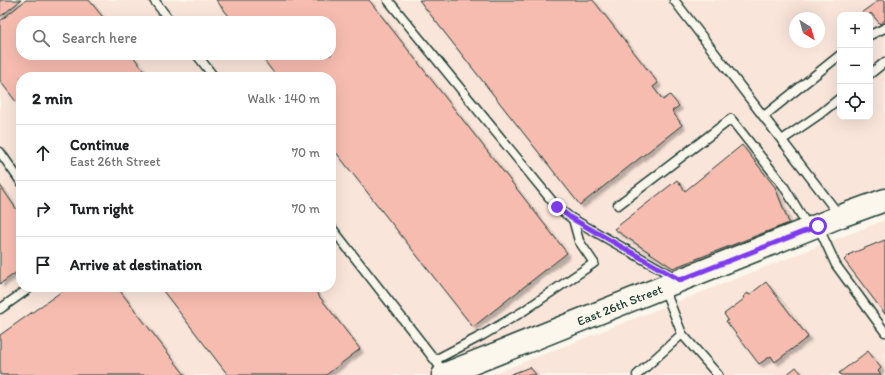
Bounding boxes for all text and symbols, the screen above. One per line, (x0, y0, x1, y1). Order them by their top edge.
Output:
north arrow (789, 12, 825, 48)
map controls (837, 12, 873, 120)
button: + (837, 12, 873, 48)
search box (16, 16, 336, 60)
icon: search (30, 27, 52, 49)
text: Search here (62, 29, 137, 47)
button: − (837, 48, 873, 84)
button: locate (837, 84, 873, 120)
text: 2 min (32, 88, 72, 108)
text: Walk · 140 m (248, 91, 320, 106)
text: Continue (70, 136, 129, 154)
icon: ahead (32, 142, 54, 164)
text: 70 m (292, 145, 320, 160)
text: East 26th Street (70, 154, 161, 169)
icon: right (32, 198, 54, 220)
route end (548, 198, 566, 216)
text: Turn right (70, 200, 134, 218)
text: 70 m (292, 201, 320, 216)
route start (809, 217, 827, 235)
icon: arrive (32, 254, 54, 276)
text: Arrive at destination (70, 256, 202, 274)
street label: East 26th Street (575, 281, 664, 328)

